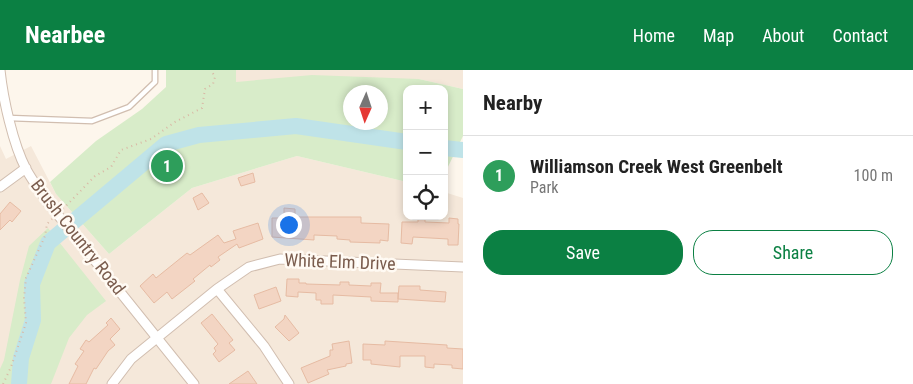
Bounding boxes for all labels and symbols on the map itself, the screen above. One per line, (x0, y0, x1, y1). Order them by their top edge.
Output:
north arrow (343, 85, 388, 130)
pin: 1 (151, 147, 183, 185)
street label: Brush Country Road (27, 175, 130, 298)
your location (276, 212, 302, 238)
street label: White Elm Drive (284, 249, 396, 274)

